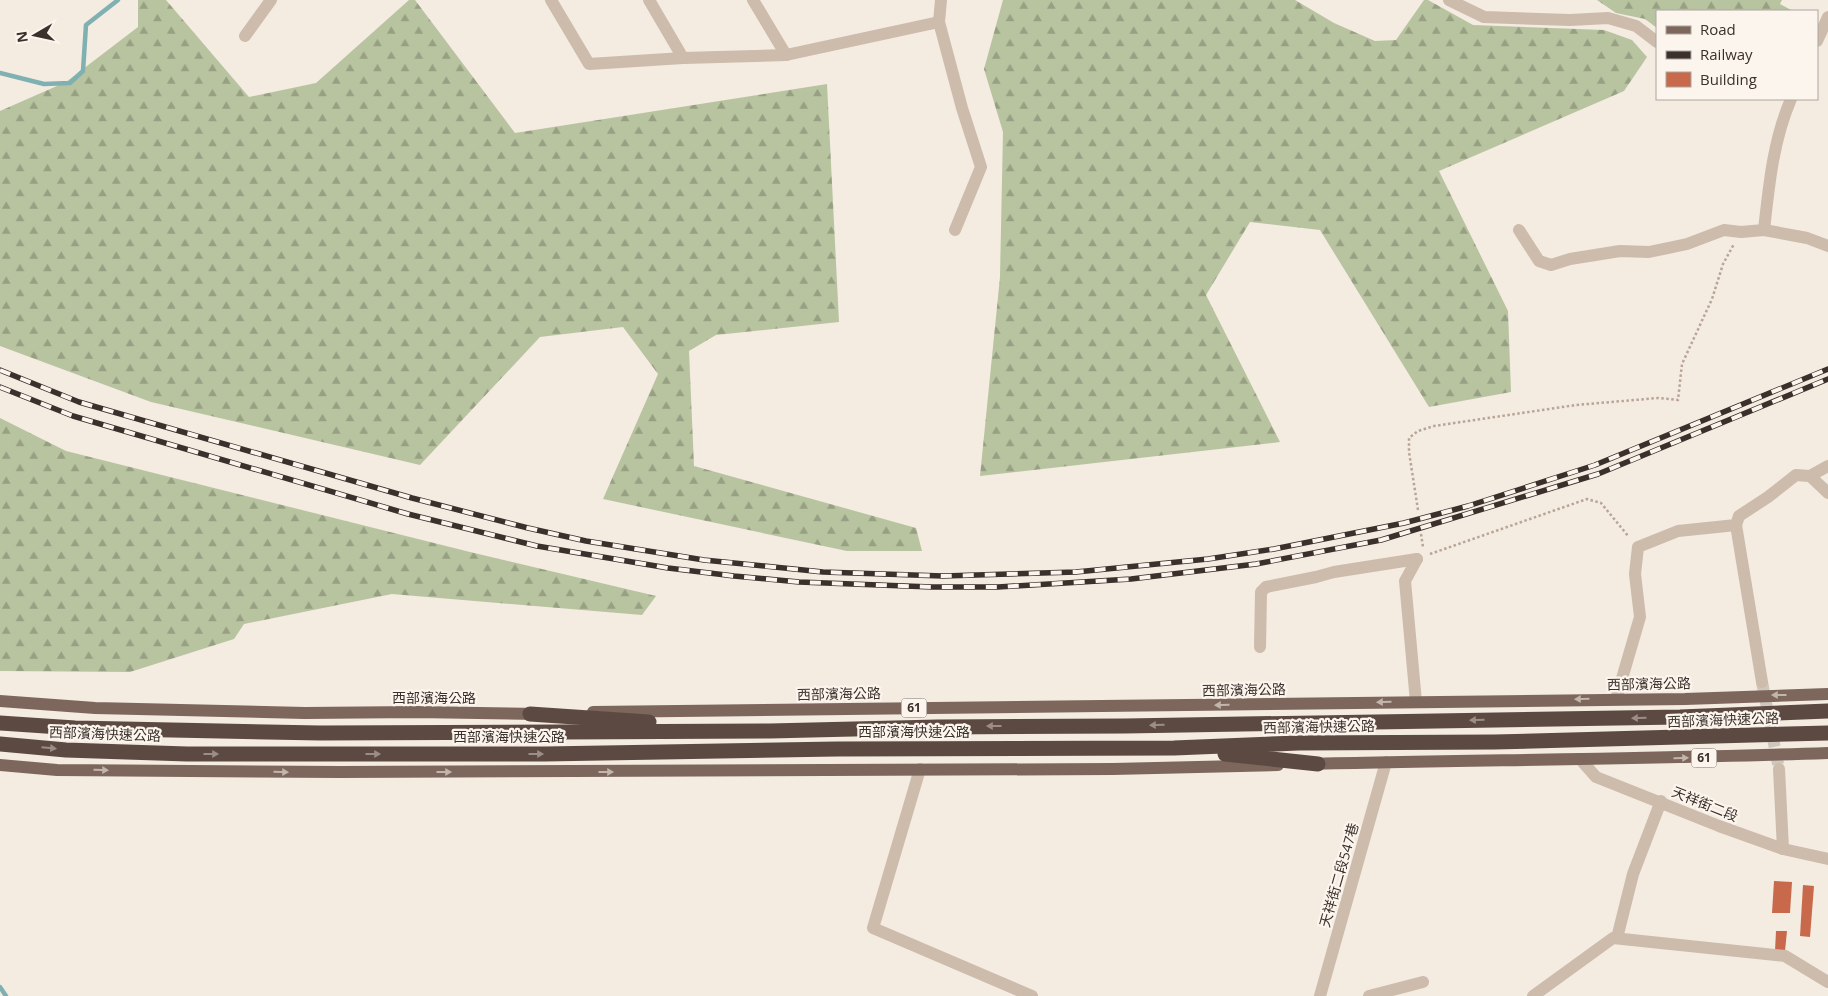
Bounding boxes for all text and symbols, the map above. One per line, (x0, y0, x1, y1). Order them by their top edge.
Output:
north arrow (10, 10, 60, 60)
legend (1656, 10, 1818, 100)
text: Road (1700, 19, 1736, 39)
text: N (11, 30, 32, 44)
text: Railway (1700, 44, 1753, 64)
text: Building (1700, 69, 1757, 89)
street label: 西部濱海公路 (1607, 673, 1691, 694)
street label: 西部濱海公路 (1202, 679, 1286, 700)
street label: 西部濱海公路 (797, 683, 881, 704)
street label: 西部濱海公路 (392, 688, 476, 707)
one-way arrow (1771, 691, 1787, 699)
one-way arrow (1574, 695, 1590, 703)
road number: 61 (902, 698, 926, 718)
one-way arrow (1376, 698, 1392, 706)
one-way arrow (1214, 701, 1230, 709)
street label: 西部濱海快速公路 (1667, 708, 1779, 731)
one-way arrow (1631, 714, 1647, 722)
street label: 西部濱海快速公路 (1263, 716, 1375, 737)
one-way arrow (1469, 716, 1485, 724)
one-way arrow (1149, 721, 1165, 729)
street label: 西部濱海快速公路 (49, 722, 161, 745)
street label: 西部濱海快速公路 (858, 722, 970, 741)
one-way arrow (986, 722, 1002, 730)
street label: 西部濱海快速公路 (453, 727, 565, 746)
one-way arrow (41, 745, 57, 753)
road number: 61 (1692, 748, 1716, 768)
one-way arrow (203, 750, 219, 758)
one-way arrow (366, 750, 382, 758)
one-way arrow (528, 750, 544, 758)
one-way arrow (1673, 754, 1689, 762)
one-way arrow (93, 766, 109, 774)
one-way arrow (273, 768, 289, 776)
one-way arrow (436, 768, 452, 776)
one-way arrow (598, 768, 614, 776)
street label: 天祥街二段 (1669, 782, 1741, 825)
street label: 天祥街二段547巷 (1315, 820, 1363, 929)

